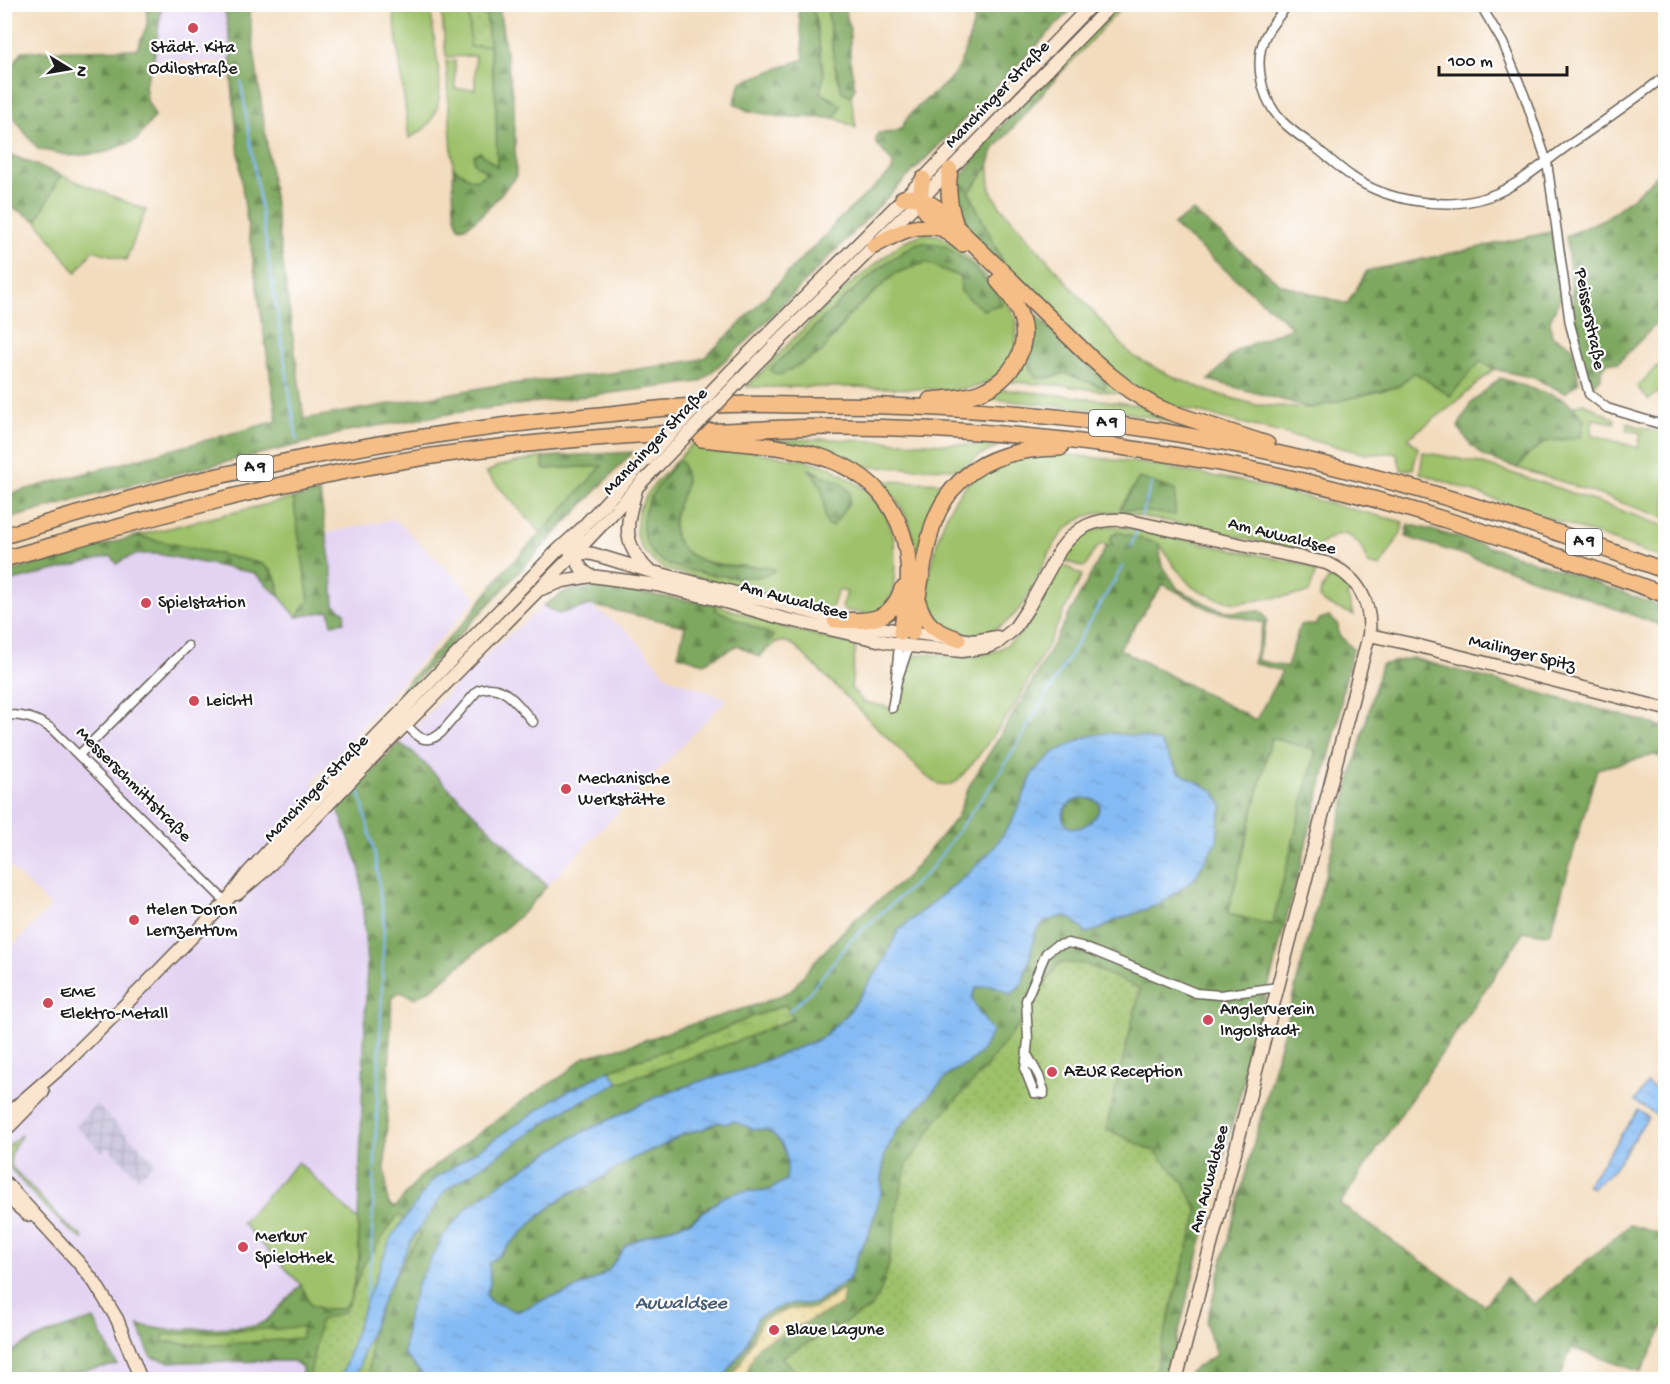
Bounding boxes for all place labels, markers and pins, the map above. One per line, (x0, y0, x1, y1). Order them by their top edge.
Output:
marker: Städt. Kita Odilostraße (186, 21, 200, 35)
place label: Städt. Kita Odilostraße (148, 38, 238, 80)
place label: Spielstation (158, 593, 246, 614)
marker: Spielstation (139, 596, 153, 610)
place label: Leichtl (206, 691, 253, 712)
marker: Leichtl (187, 694, 201, 708)
place label: Mechanische Werkstätte (578, 769, 670, 811)
marker: Mechanische Werkstätte (559, 782, 573, 796)
place label: Helen Doron Lernzentrum (146, 900, 238, 942)
marker: Helen Doron Lernzentrum (127, 913, 141, 927)
place label: EME Elektro-Metall (60, 983, 168, 1025)
marker: EME Elektro-Metall (41, 996, 55, 1010)
place label: Anglerverein Ingolstadt (1220, 1000, 1315, 1042)
marker: Anglerverein Ingolstadt (1201, 1013, 1215, 1027)
place label: AZUR Reception (1064, 1062, 1183, 1083)
marker: AZUR Reception (1045, 1065, 1059, 1079)
place label: Merkur Spielothek (255, 1227, 335, 1269)
marker: Merkur Spielothek (236, 1240, 250, 1254)
place label: Blaue Lagune (785, 1320, 885, 1341)
marker: Blaue Lagune (767, 1323, 781, 1337)

